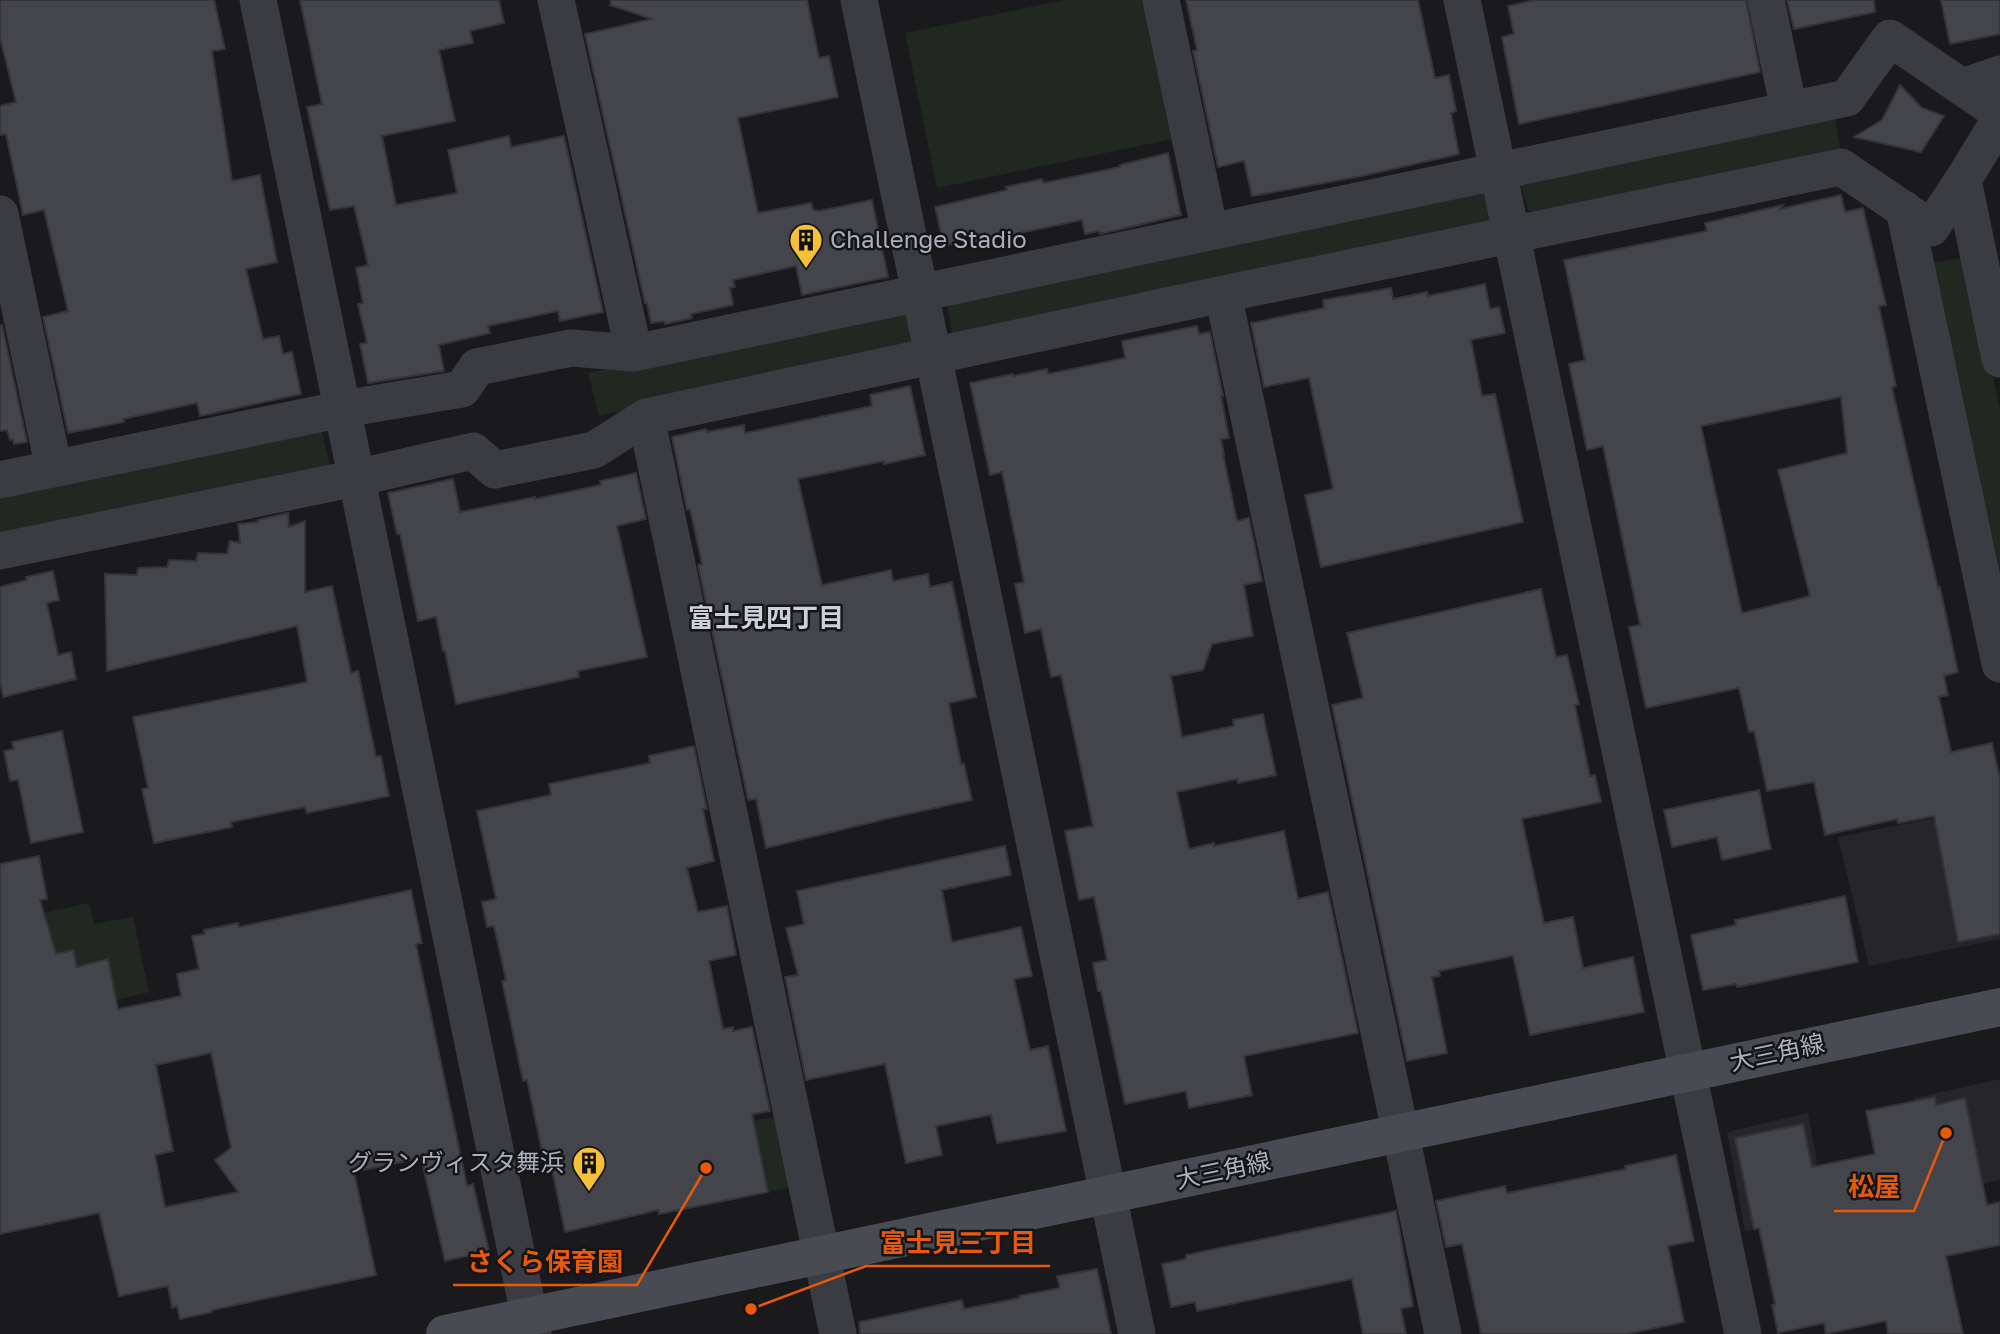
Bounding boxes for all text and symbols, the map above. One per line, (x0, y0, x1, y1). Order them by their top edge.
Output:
building icon: Challenge Stadio (787, 221, 825, 270)
place label: Challenge Stadio (830, 224, 1027, 253)
district label: 富士見四丁目 (688, 602, 844, 633)
street label: 大三角線 (1727, 1027, 1827, 1076)
building icon: グランヴィスタ舞浜 (570, 1144, 608, 1193)
street label: 大三角線 (1173, 1145, 1273, 1194)
place label: グランヴィスタ舞浜 (348, 1147, 564, 1176)
callout: 松屋 (1834, 1164, 1914, 1211)
text: 松屋 (1848, 1171, 1900, 1202)
callout: 富士見三丁目 (866, 1219, 1050, 1266)
text: 富士見三丁目 (880, 1227, 1036, 1258)
callout: さくら保育園 (453, 1238, 637, 1285)
text: さくら保育園 (467, 1246, 623, 1277)

